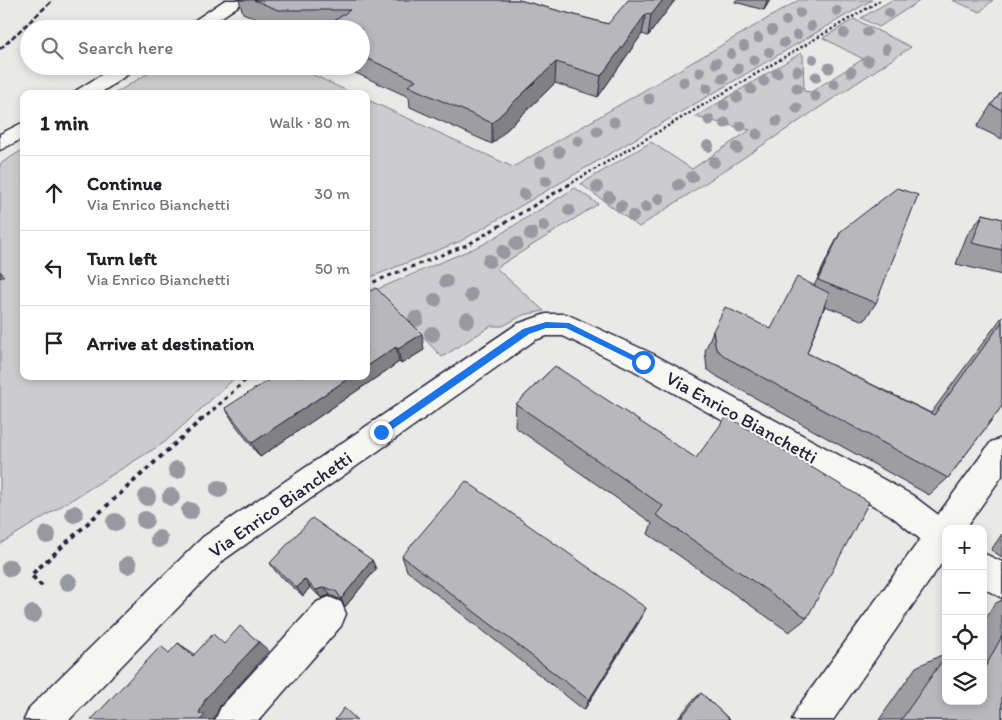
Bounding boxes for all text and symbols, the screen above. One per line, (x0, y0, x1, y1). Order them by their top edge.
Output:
search box (20, 20, 370, 75)
icon: search (38, 34, 66, 62)
text: Search here (78, 36, 173, 59)
text: 1 min (40, 110, 89, 135)
text: Walk · 80 m (269, 113, 350, 132)
text: Continue (87, 172, 162, 195)
icon: ahead (40, 179, 68, 207)
text: 30 m (314, 184, 350, 203)
text: Via Enrico Bianchetti (87, 195, 230, 214)
text: Turn left (87, 247, 157, 270)
icon: left (40, 254, 68, 282)
text: 50 m (315, 259, 350, 278)
text: Via Enrico Bianchetti (87, 270, 230, 289)
icon: arrive (40, 329, 68, 357)
text: Arrive at destination (87, 332, 254, 355)
route start (632, 351, 655, 374)
street label: Via Enrico Bianchetti (662, 366, 822, 469)
route end (370, 421, 393, 444)
street label: Via Enrico Bianchetti (204, 446, 356, 562)
map controls (942, 525, 987, 705)
button: + (942, 525, 987, 570)
button: − (942, 570, 987, 615)
button: locate (942, 615, 987, 660)
button: layers (942, 660, 987, 705)

